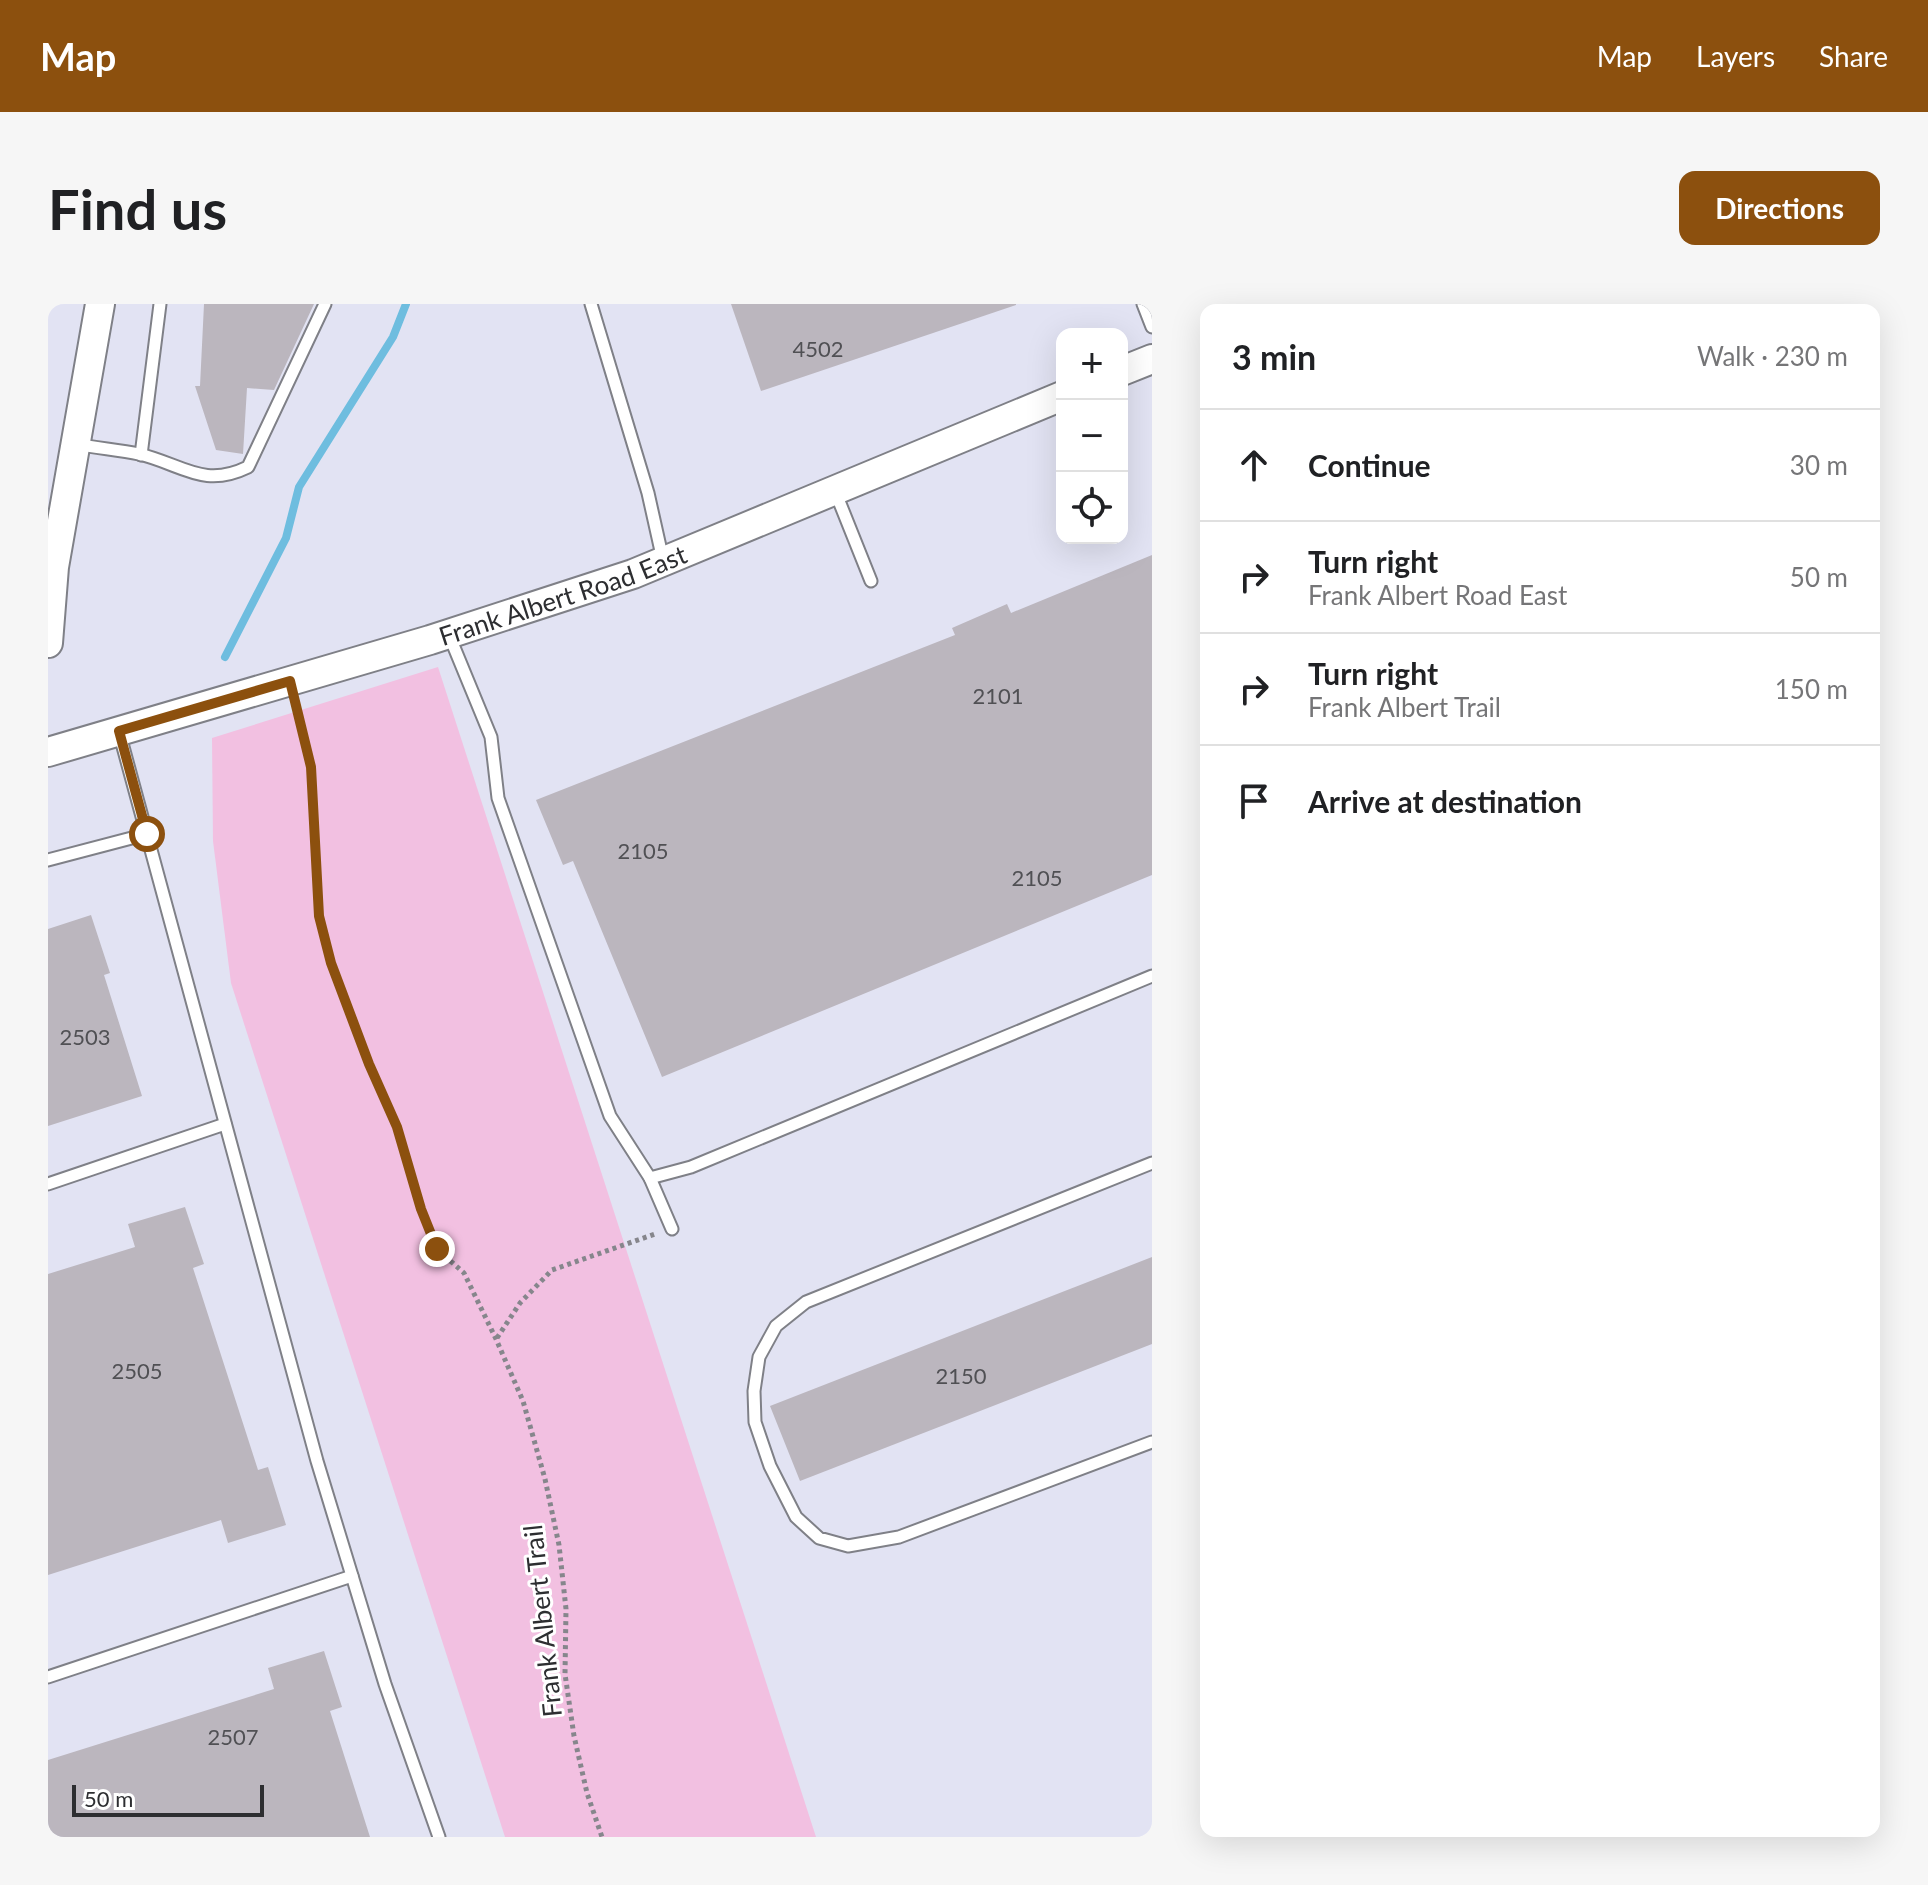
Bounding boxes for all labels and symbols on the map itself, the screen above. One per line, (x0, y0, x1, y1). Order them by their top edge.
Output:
house number: 4502 (792, 335, 844, 362)
street label: Frank Albert Road East (435, 537, 692, 652)
house number: 2101 (972, 682, 1024, 709)
route start (129, 816, 165, 852)
house number: 2105 (617, 837, 669, 864)
house number: 2105 (1011, 864, 1063, 891)
house number: 2503 (59, 1023, 111, 1050)
route end (419, 1231, 455, 1267)
house number: 2505 (111, 1357, 163, 1384)
house number: 2150 (935, 1362, 987, 1389)
street label: Frank Albert Trail (516, 1523, 568, 1719)
house number: 2507 (207, 1723, 259, 1750)
scale bar (72, 1781, 264, 1817)

